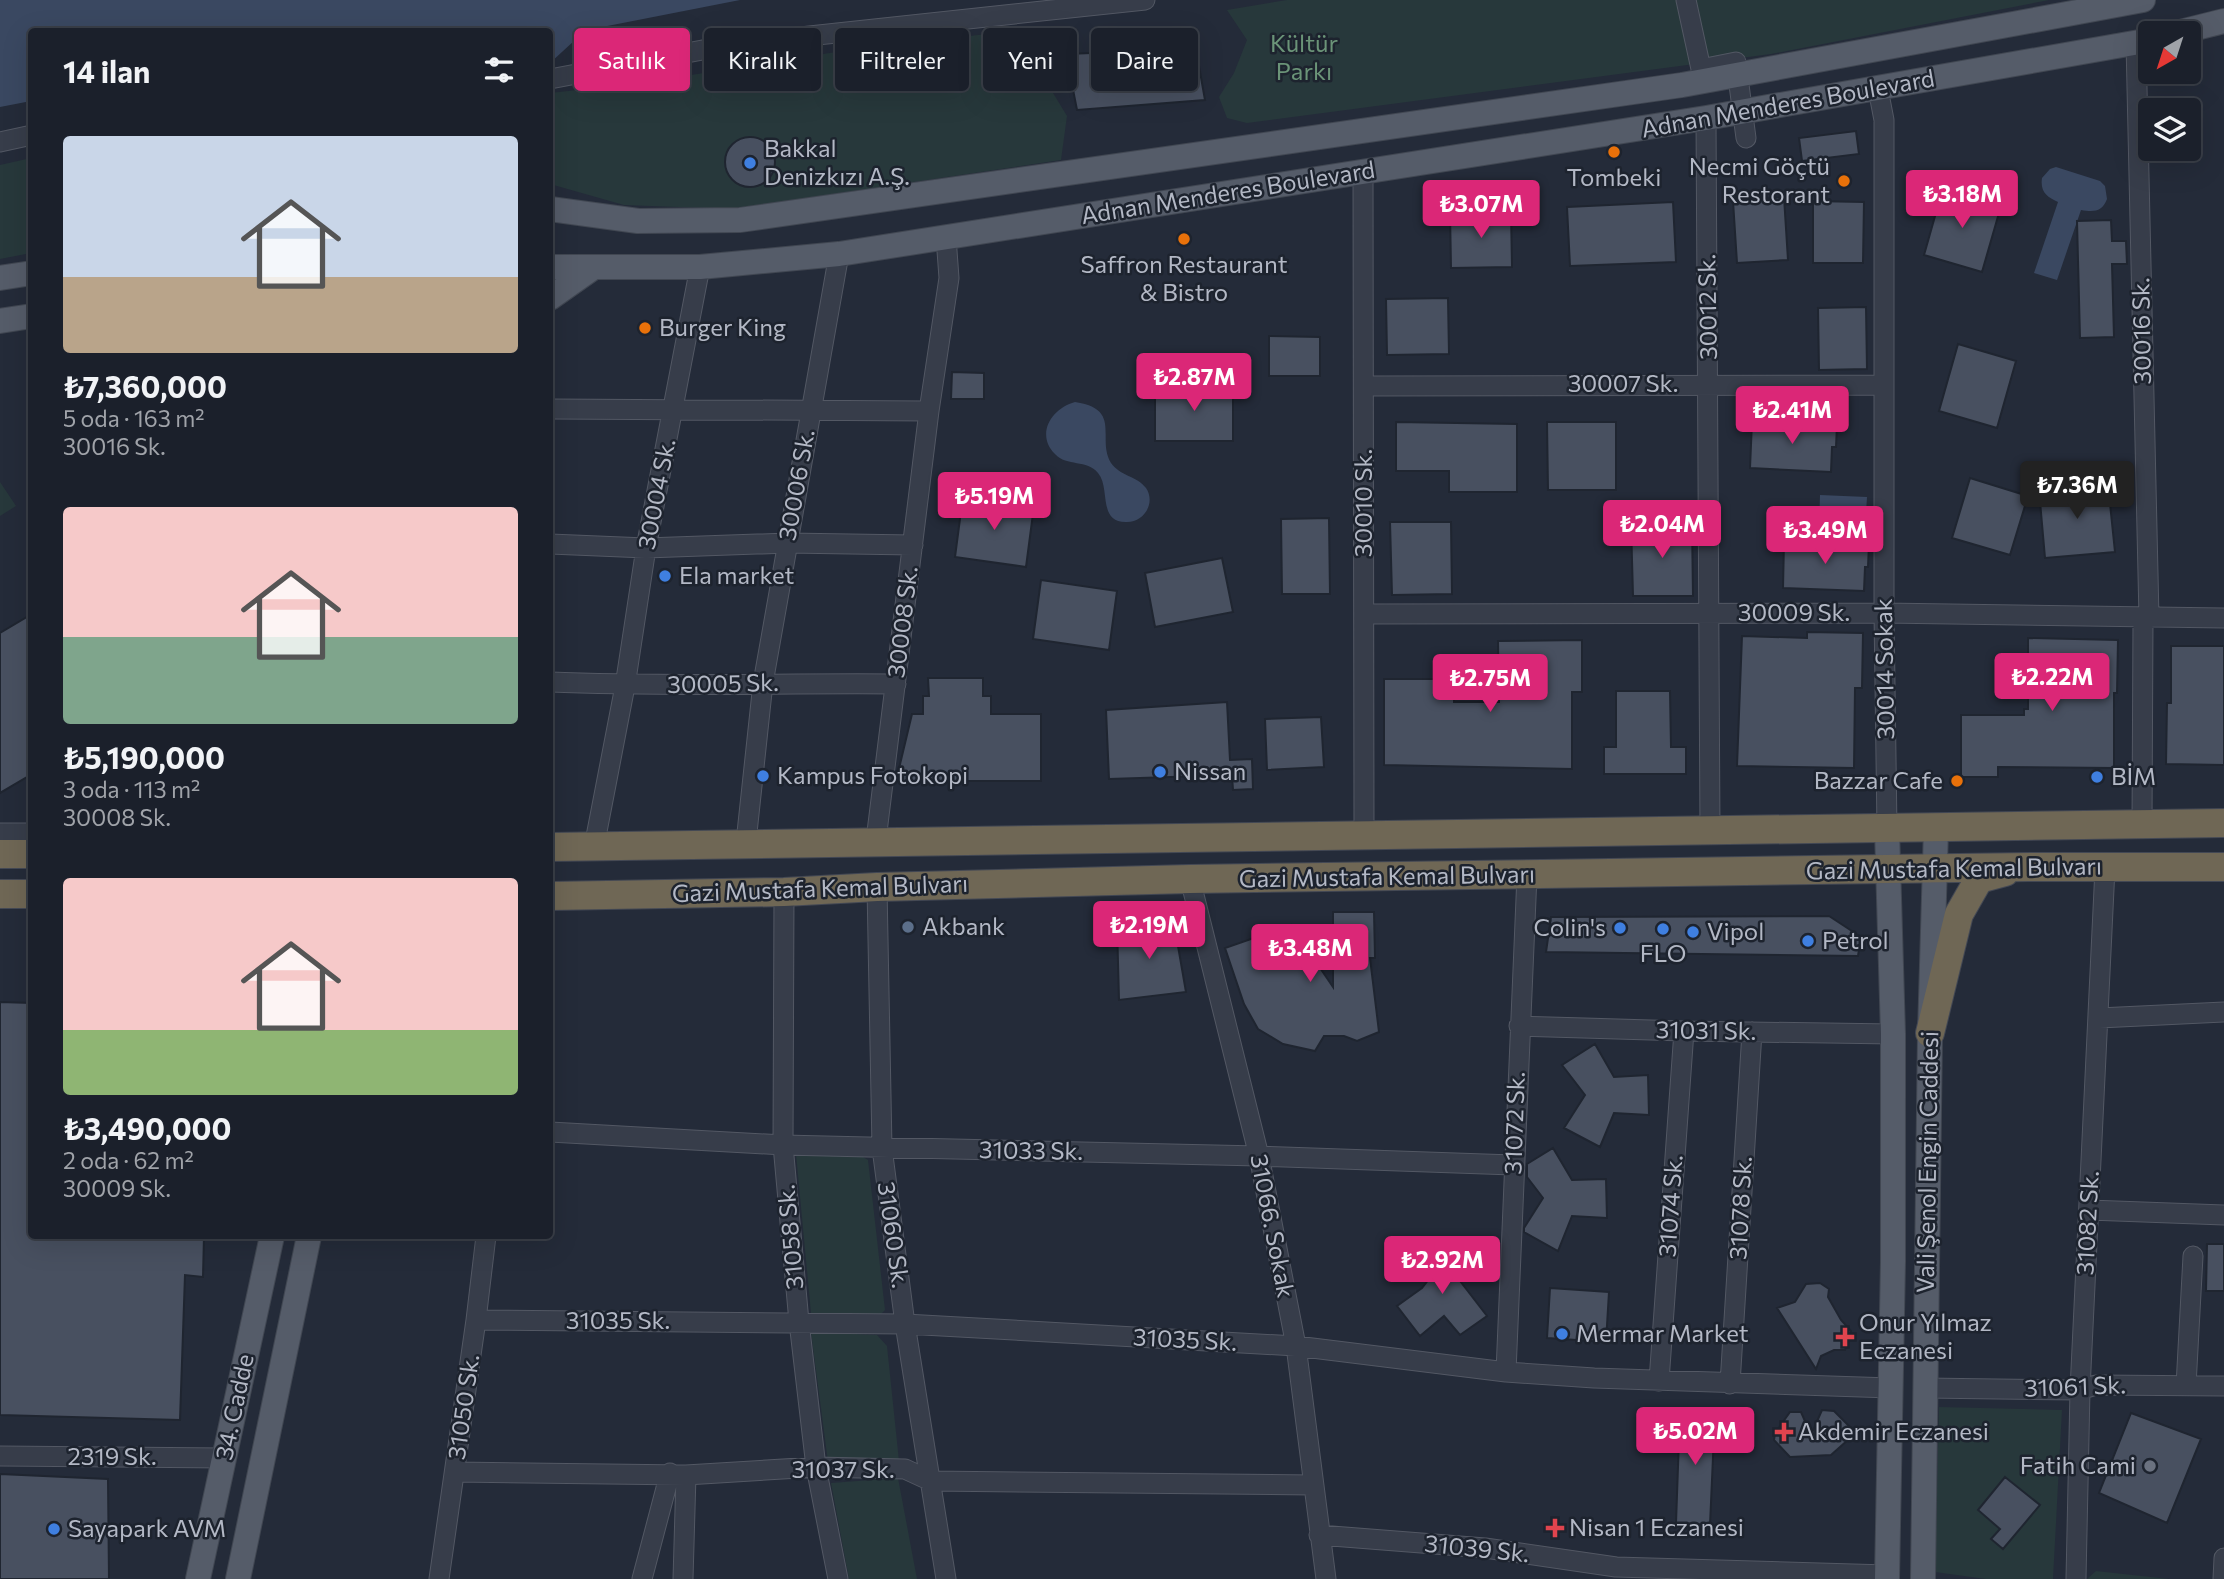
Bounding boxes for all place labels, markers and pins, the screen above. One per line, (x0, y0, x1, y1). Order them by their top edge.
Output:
place label: Bakkal Denizkızı A.Ş. (764, 133, 910, 190)
marker: Tombeki (1606, 144, 1622, 160)
place label: Necmi Göçtü Restorant (1689, 151, 1830, 208)
marker: Bakkal Denizkızı A.Ş. (742, 155, 758, 171)
place label: Tombeki (1567, 162, 1661, 191)
pin: ₺3.18M (1905, 170, 2019, 230)
marker: Necmi Göçtü Restorant (1836, 173, 1852, 189)
pin: ₺3.07M (1424, 180, 1538, 240)
marker: Saffron Restaurant & Bistro (1176, 231, 1192, 247)
place label: Saffron Restaurant & Bistro (1080, 249, 1288, 306)
place label: Burger King (659, 312, 786, 341)
marker: Burger King (637, 320, 653, 336)
pin: ₺2.87M (1137, 354, 1251, 413)
pin: ₺2.41M (1735, 386, 1849, 446)
pin: ₺7.36M (2020, 462, 2134, 521)
pin: ₺5.19M (937, 472, 1051, 532)
pin: ₺2.04M (1605, 500, 1719, 560)
pin: ₺3.49M (1768, 506, 1882, 566)
place label: Ela market (679, 560, 795, 589)
marker: Ela market (657, 568, 673, 584)
pin: ₺2.75M (1433, 654, 1547, 714)
pin: ₺2.22M (1995, 654, 2109, 713)
place label: Nissan (1174, 756, 1246, 785)
place label: Kampus Fotokopi (777, 760, 968, 789)
place label: BİM (2111, 761, 2156, 790)
marker: Nissan (1152, 764, 1168, 780)
place label: Bazzar Cafe (1814, 765, 1943, 794)
marker: Kampus Fotokopi (755, 768, 771, 784)
marker: BİM (2089, 769, 2105, 785)
marker: Bazzar Cafe (1949, 773, 1965, 789)
pin: ₺2.19M (1092, 902, 1206, 961)
place label: Akbank (922, 911, 1005, 940)
place label: Colin's (1533, 912, 1606, 941)
place label: Vipol (1707, 916, 1764, 945)
marker: Akbank (900, 919, 916, 935)
marker: Colin's (1612, 920, 1628, 936)
marker: FLO (1655, 921, 1671, 937)
marker: Vipol (1685, 924, 1701, 940)
pin: ₺3.48M (1253, 925, 1367, 984)
place label: Petrol (1822, 925, 1889, 954)
marker: Petrol (1800, 933, 1816, 949)
place label: FLO (1640, 938, 1686, 967)
pin: ₺2.92M (1385, 1236, 1499, 1296)
place label: Onur Yılmaz Eczanesi (1859, 1307, 1992, 1364)
place label: Mermar Market (1576, 1318, 1749, 1347)
marker: Mermar Market (1554, 1326, 1570, 1342)
marker: Onur Yılmaz Eczanesi (1837, 1329, 1853, 1345)
pin: ₺5.02M (1638, 1408, 1752, 1467)
place label: Akdemir Eczanesi (1798, 1416, 1989, 1445)
marker: Akdemir Eczanesi (1776, 1424, 1792, 1440)
place label: Fatih Cami (2020, 1450, 2136, 1479)
marker: Fatih Cami (2142, 1458, 2158, 1474)
place label: Nisan 1 Eczanesi (1569, 1512, 1744, 1541)
place label: Sayapark AVM (68, 1513, 226, 1542)
marker: Nisan 1 Eczanesi (1547, 1520, 1563, 1536)
marker: Sayapark AVM (46, 1521, 62, 1537)

